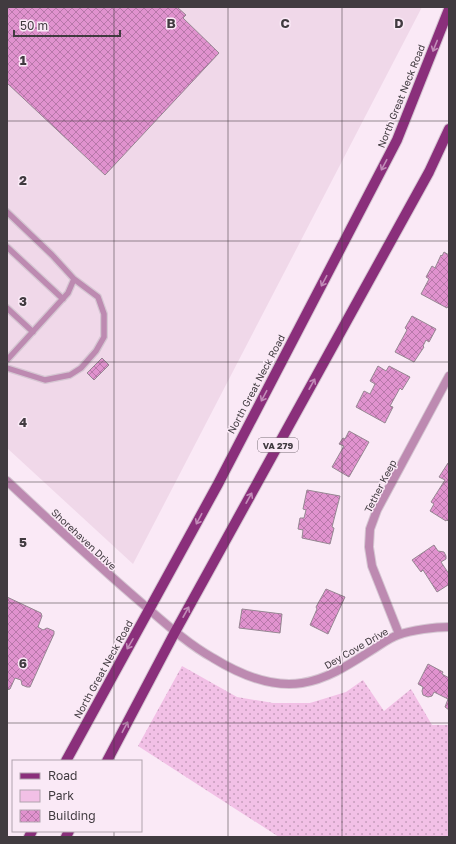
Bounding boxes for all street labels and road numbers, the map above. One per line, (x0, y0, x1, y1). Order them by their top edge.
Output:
street label: North Great Neck Road (375, 42, 427, 150)
street label: North Great Neck Road (225, 332, 287, 436)
road number: VA 279 (258, 438, 298, 452)
street label: Tether Keep (362, 457, 398, 515)
street label: Shorehaven Drive (49, 506, 119, 572)
street label: North Great Neck Road (71, 618, 135, 720)
street label: Dey Cove Drive (322, 625, 390, 671)

